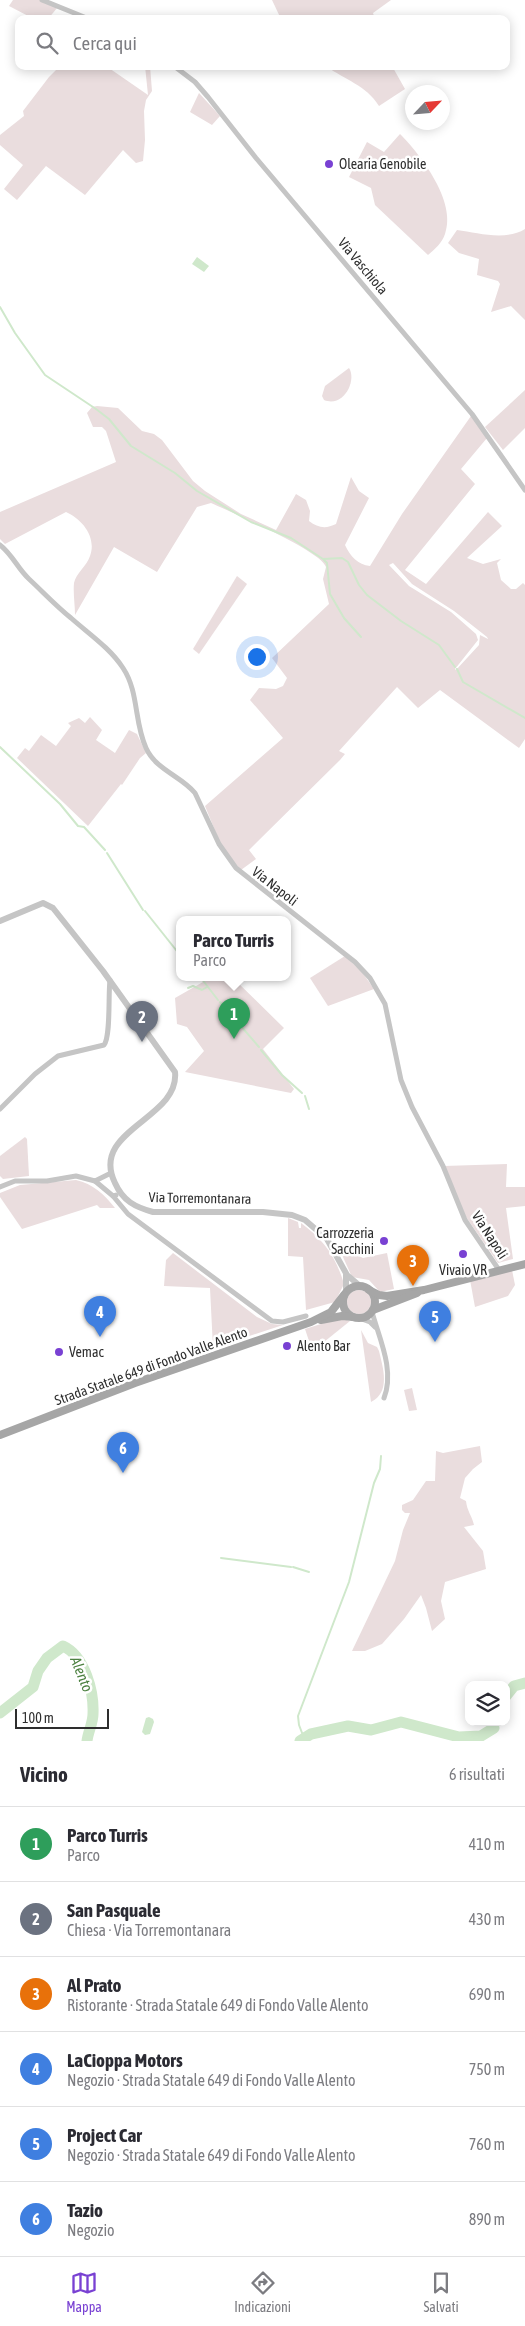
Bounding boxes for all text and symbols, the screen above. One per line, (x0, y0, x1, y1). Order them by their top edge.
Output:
search box (15, 15, 510, 70)
icon: search (33, 29, 61, 57)
text: Cerca qui (73, 32, 137, 54)
north arrow (405, 85, 450, 130)
place label: Olearia Genobile (339, 156, 426, 172)
marker: Olearia Genobile (323, 158, 335, 170)
street label: Via Vaschiola (335, 235, 391, 297)
your location (244, 644, 270, 670)
street label: Via Napoli (249, 863, 301, 909)
popup (176, 916, 291, 981)
text: Parco Turris (193, 929, 274, 951)
text: Parco (193, 951, 226, 969)
pin: 1 (218, 998, 250, 1039)
pin: 2 (126, 1001, 158, 1042)
street label: Via Torremontanara (149, 1189, 251, 1207)
street label: Via Napoli (469, 1208, 511, 1262)
place label: Carrozzeria Sacchini (316, 1225, 374, 1257)
marker: Carrozzeria Sacchini (378, 1235, 390, 1247)
pin: 3 (397, 1245, 429, 1286)
marker: Vivaio VR (457, 1248, 469, 1260)
place label: Vivaio VR (439, 1262, 487, 1278)
pin: 4 (84, 1296, 116, 1337)
pin: 5 (419, 1301, 451, 1342)
street label: Strada Statale 649 di Fondo Valle Alento (52, 1324, 250, 1408)
place label: Alento Bar (297, 1338, 351, 1354)
marker: Alento Bar (281, 1340, 293, 1352)
place label: Vemac (69, 1344, 104, 1360)
marker: Vemac (53, 1346, 65, 1358)
pin: 6 (107, 1432, 139, 1473)
water label: Alento (67, 1653, 97, 1694)
map controls (465, 1681, 510, 1726)
button: layers (465, 1681, 510, 1726)
scale bar (15, 1706, 109, 1729)
text: 100 m (22, 1710, 54, 1726)
text: Vicino (20, 1762, 68, 1786)
text: 6 risultati (449, 1765, 505, 1783)
text: Parco Turris (67, 1824, 148, 1846)
text: 1 (32, 1835, 40, 1853)
text: 410 m (469, 1835, 505, 1853)
text: Parco (67, 1846, 100, 1864)
text: San Pasquale (67, 1899, 161, 1921)
text: 2 (32, 1910, 40, 1928)
text: 430 m (469, 1910, 505, 1928)
text: Chiesa · Via Torremontanara (67, 1921, 231, 1939)
text: Al Prato (67, 1974, 122, 1996)
text: 3 (32, 1985, 40, 2003)
text: 690 m (469, 1985, 505, 2003)
text: Ristorante · Strada Statale 649 di Fondo Valle Alento (67, 1996, 369, 2014)
text: LaCioppa Motors (67, 2049, 183, 2071)
text: 4 (32, 2060, 40, 2078)
text: 750 m (469, 2060, 505, 2078)
text: Negozio · Strada Statale 649 di Fondo Valle Alento (67, 2071, 356, 2089)
text: Project Car (67, 2124, 142, 2146)
text: 5 (32, 2135, 40, 2153)
text: 760 m (469, 2135, 505, 2153)
text: Negozio · Strada Statale 649 di Fondo Valle Alento (67, 2146, 356, 2164)
text: Tazio (67, 2199, 103, 2221)
text: 6 (32, 2210, 40, 2228)
text: 890 m (469, 2210, 505, 2228)
text: Negozio (67, 2221, 115, 2239)
tab: Mappa (66, 2269, 102, 2315)
tab: Indicazioni (234, 2269, 291, 2315)
tab: Salvati (423, 2269, 459, 2315)

